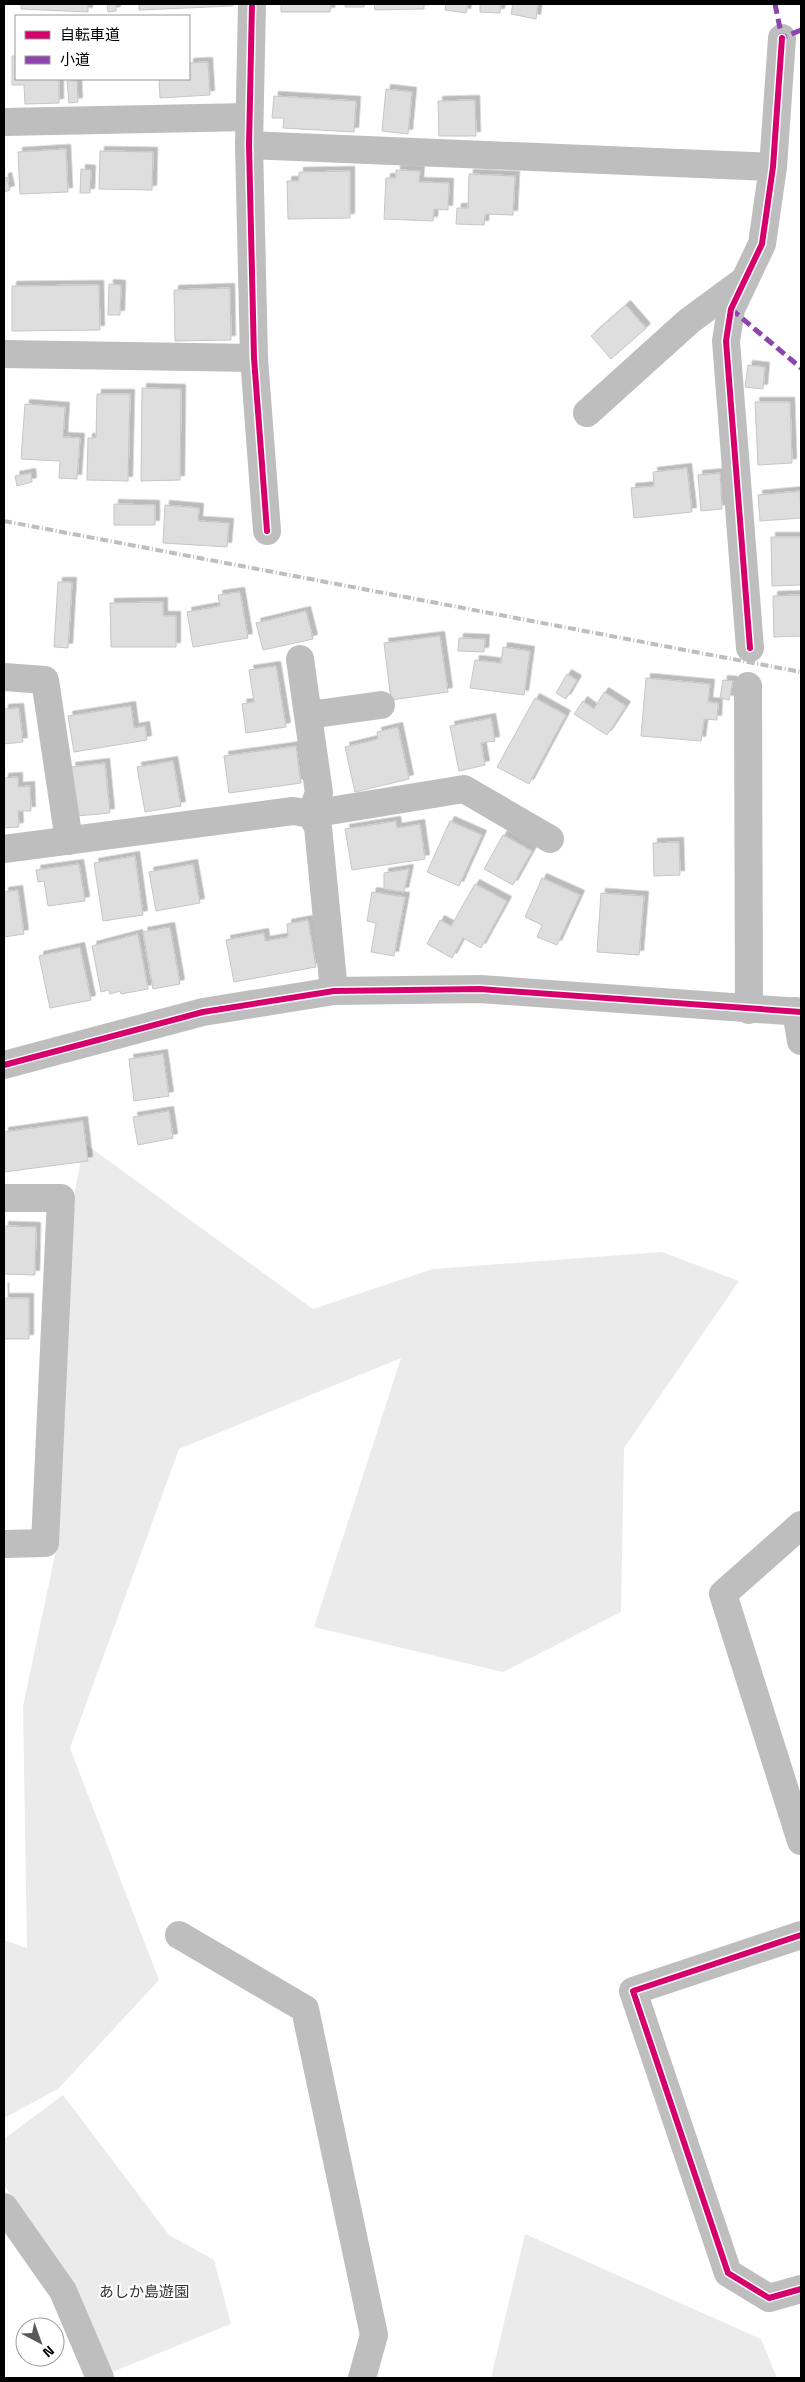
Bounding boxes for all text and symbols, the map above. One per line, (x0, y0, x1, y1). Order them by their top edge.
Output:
legend (15, 15, 190, 80)
text: 自転車道 (60, 23, 120, 46)
text: 小道 (60, 48, 90, 71)
park label: あしか島遊園 (99, 2280, 189, 2303)
north arrow (15, 2317, 65, 2367)
text: N (38, 2341, 59, 2363)

